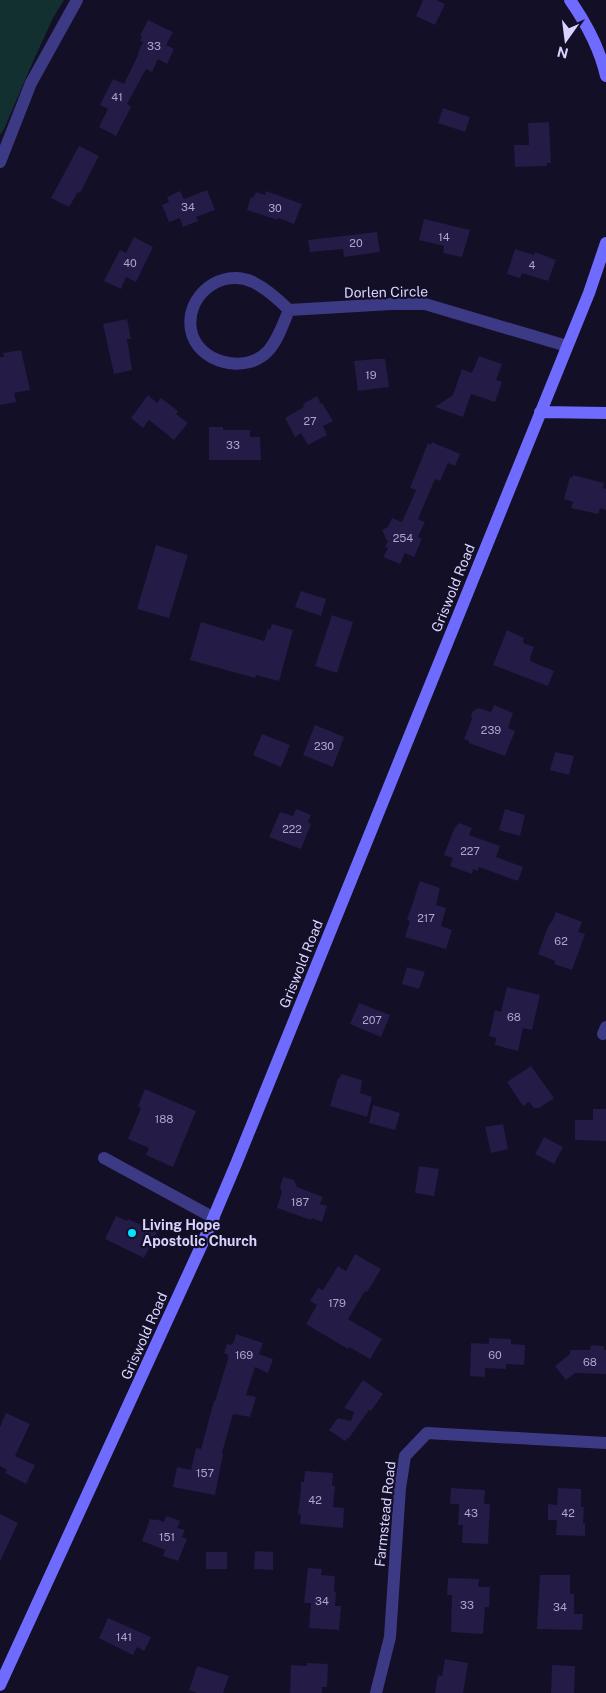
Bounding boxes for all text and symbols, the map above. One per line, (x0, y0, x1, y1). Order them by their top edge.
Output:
north arrow (541, 15, 591, 65)
house number: 33 (147, 40, 161, 52)
text: N (556, 44, 570, 62)
house number: 41 (111, 91, 123, 103)
house number: 34 (181, 201, 195, 213)
house number: 30 (268, 202, 282, 214)
house number: 14 (438, 231, 450, 243)
house number: 20 (349, 237, 363, 249)
house number: 40 (123, 257, 137, 269)
house number: 4 (529, 259, 536, 271)
street label: Dorlen Circle (344, 283, 428, 301)
house number: 19 (365, 369, 377, 381)
house number: 27 (303, 415, 317, 427)
house number: 33 (226, 439, 240, 451)
house number: 254 (393, 532, 413, 544)
street label: Griswold Road (428, 542, 478, 634)
house number: 239 (481, 724, 501, 736)
house number: 230 (314, 740, 334, 752)
house number: 222 (282, 823, 302, 835)
house number: 227 (460, 845, 480, 857)
house number: 217 (417, 912, 435, 924)
street label: Griswold Road (276, 918, 326, 1010)
house number: 62 (554, 935, 568, 947)
house number: 68 (507, 1011, 521, 1023)
house number: 207 (362, 1014, 382, 1026)
house number: 188 (155, 1113, 173, 1125)
house number: 187 (291, 1196, 309, 1208)
place label: Living Hope Apostolic Church (142, 1217, 257, 1249)
marker: Living Hope Apostolic Church (126, 1227, 138, 1239)
street label: Griswold Road (118, 1290, 170, 1382)
house number: 179 (328, 1297, 346, 1309)
house number: 169 (235, 1349, 253, 1361)
house number: 60 (488, 1349, 502, 1361)
house number: 68 (583, 1356, 597, 1368)
street label: Farmstead Road (371, 1460, 399, 1568)
house number: 157 (196, 1467, 214, 1479)
house number: 42 (308, 1494, 322, 1506)
house number: 43 (464, 1507, 478, 1519)
house number: 42 (561, 1507, 575, 1519)
house number: 151 (159, 1531, 175, 1543)
house number: 34 (315, 1595, 329, 1607)
house number: 33 (460, 1599, 474, 1611)
house number: 34 (553, 1601, 567, 1613)
house number: 141 (116, 1631, 132, 1643)

